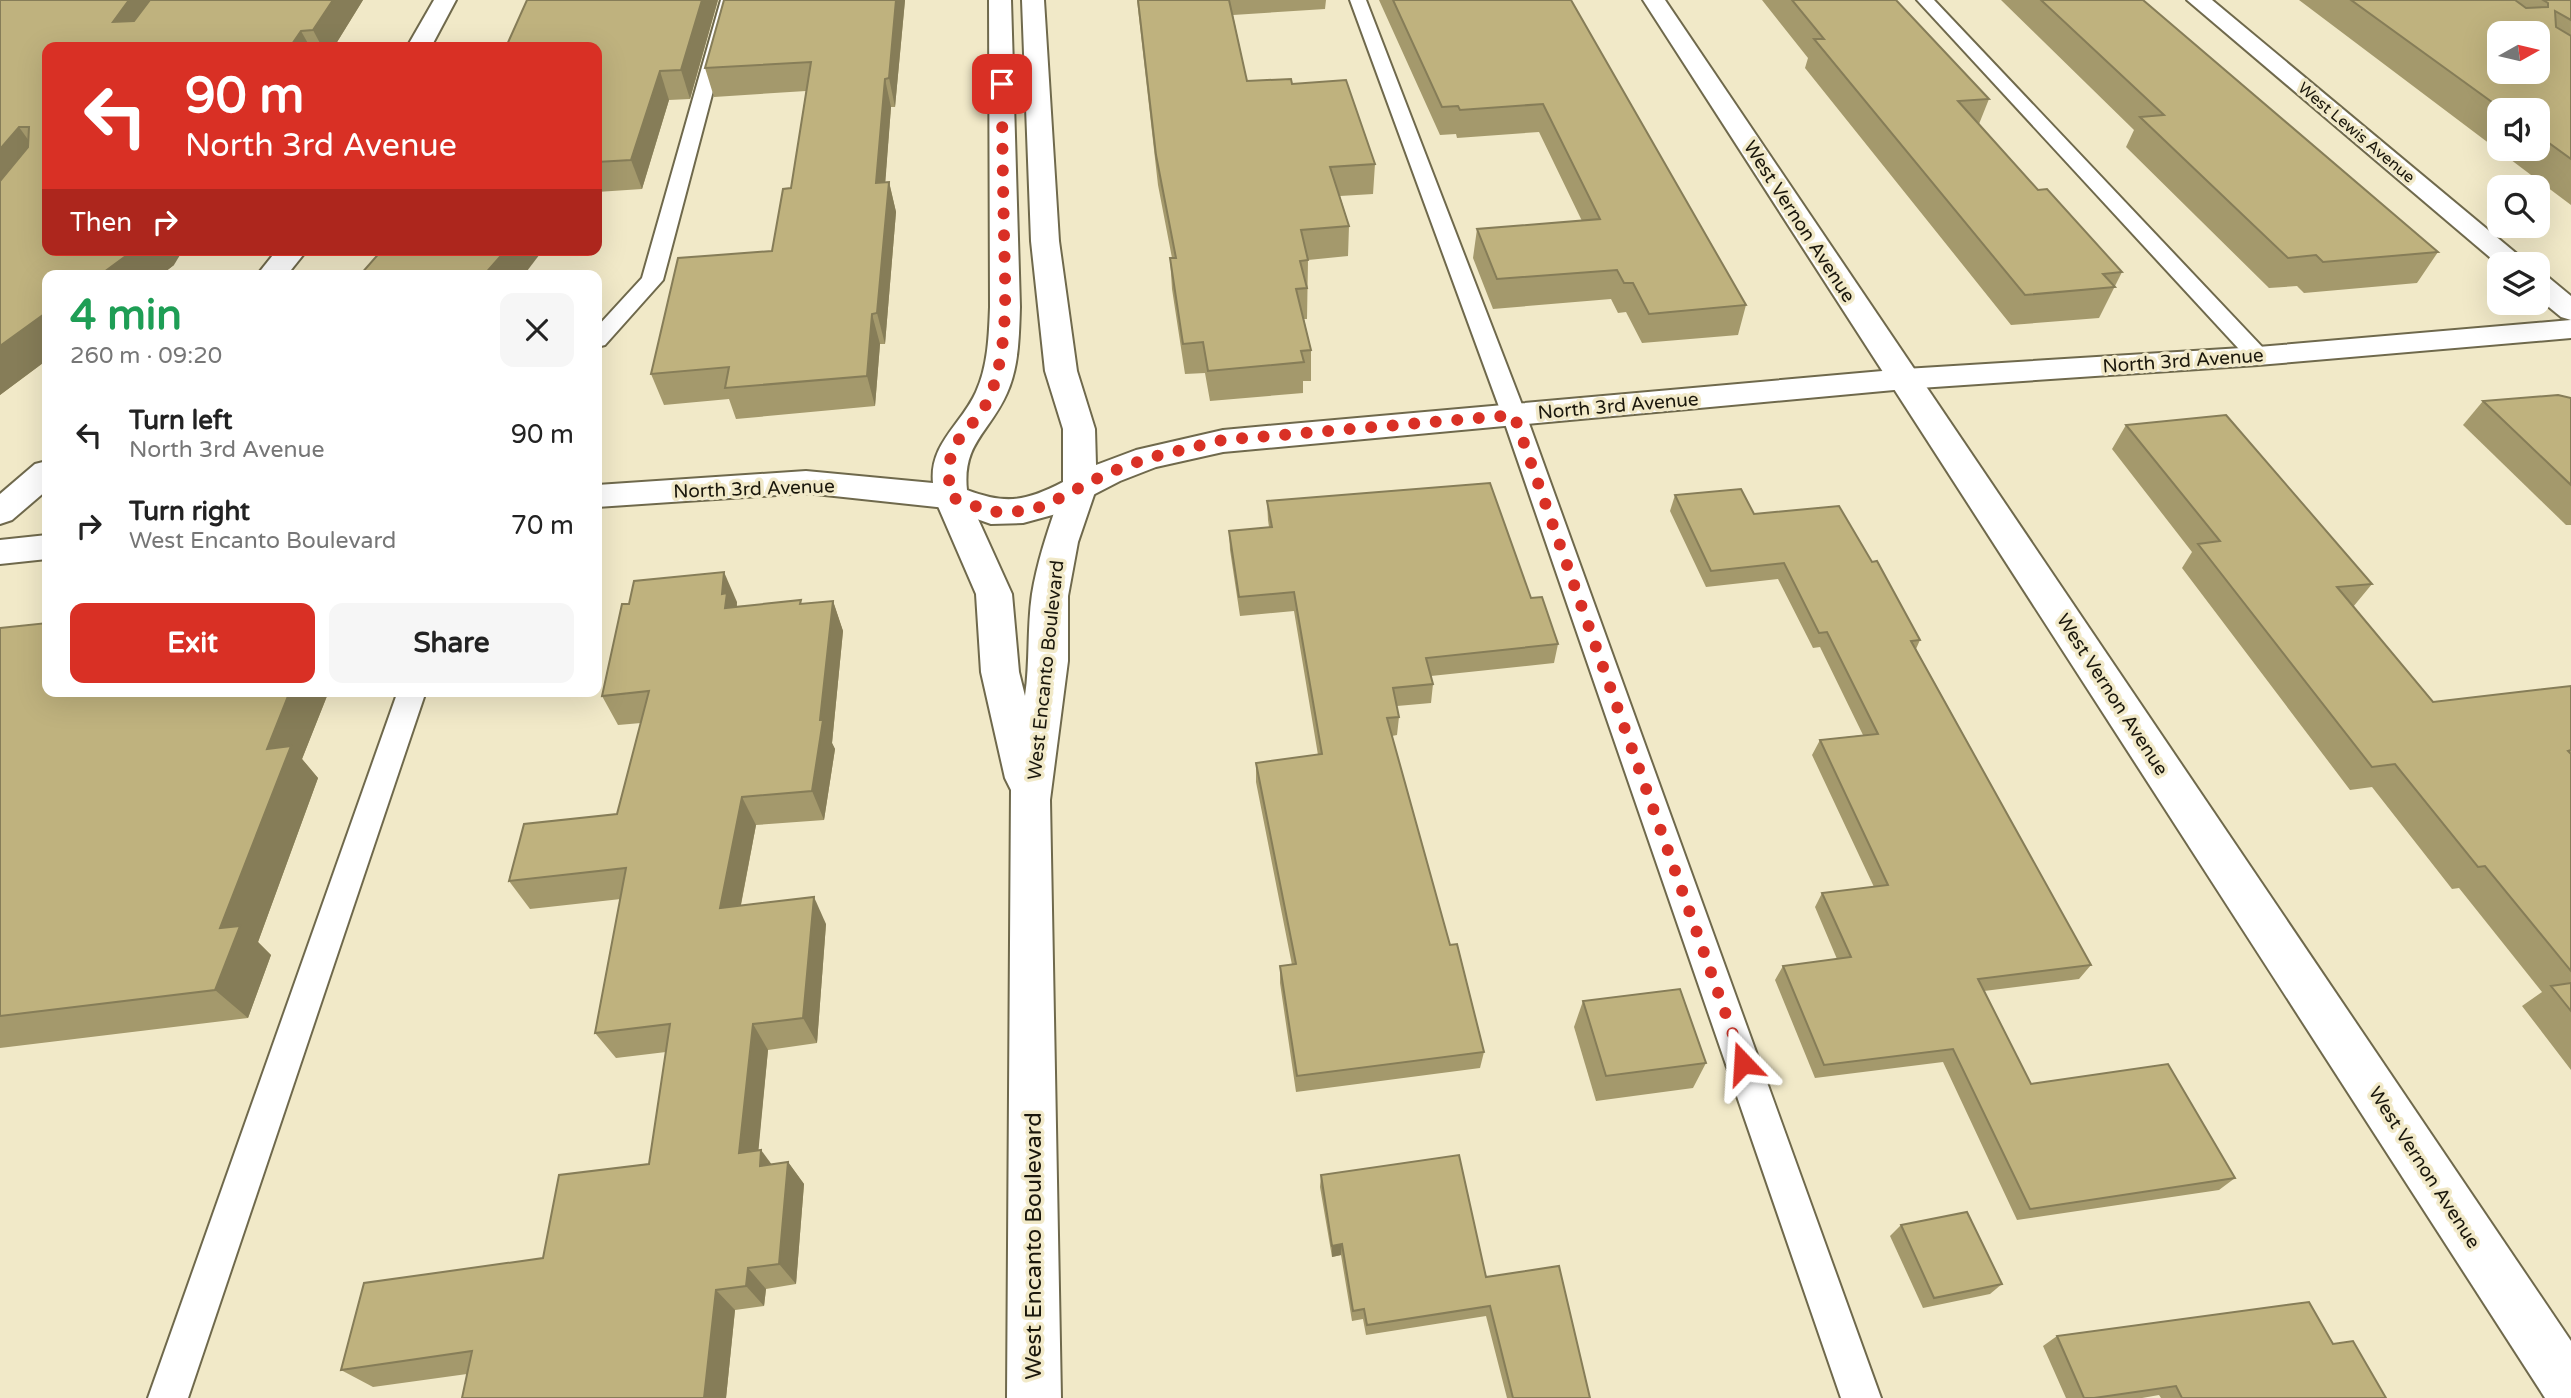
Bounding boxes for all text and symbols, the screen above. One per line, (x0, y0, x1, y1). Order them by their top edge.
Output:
north arrow (2487, 21, 2550, 84)
map controls (2487, 21, 2550, 315)
pin (972, 54, 1032, 114)
icon: arrive (983, 65, 1021, 103)
text: 90 m (185, 67, 304, 126)
icon: left (70, 70, 161, 161)
street label: West Lewis Avenue (2294, 78, 2419, 187)
button: sound (2487, 98, 2550, 161)
text: North 3rd Avenue (185, 127, 457, 165)
street label: West Vernon Avenue (1739, 137, 1860, 306)
button: search (2487, 175, 2550, 238)
icon: right (146, 203, 184, 241)
text: Then (70, 207, 132, 238)
button: layers (2487, 252, 2550, 315)
text: 4 min (70, 290, 182, 341)
button: close (500, 293, 574, 367)
text: 260 m · 09:20 (70, 342, 222, 370)
street label: North 3rd Avenue (2102, 344, 2264, 378)
street label: North 3rd Avenue (1537, 388, 1699, 424)
text: Turn left (129, 405, 232, 436)
icon: left (70, 416, 108, 454)
text: 90 m (511, 419, 574, 450)
text: North 3rd Avenue (129, 436, 324, 464)
street label: North 3rd Avenue (673, 475, 835, 503)
text: Turn right (129, 496, 250, 527)
icon: right (70, 507, 108, 545)
text: 70 m (511, 510, 574, 541)
text: West Encanto Boulevard (129, 527, 396, 555)
street label: West Encanto Boulevard (1024, 559, 1068, 781)
button: Exit (70, 603, 315, 683)
button: Share (329, 603, 574, 683)
street label: West Vernon Avenue (2052, 610, 2173, 779)
position arrow (1706, 1026, 1780, 1100)
street label: West Vernon Avenue (2364, 1083, 2485, 1252)
street label: West Encanto Boulevard (1020, 1112, 1048, 1380)

